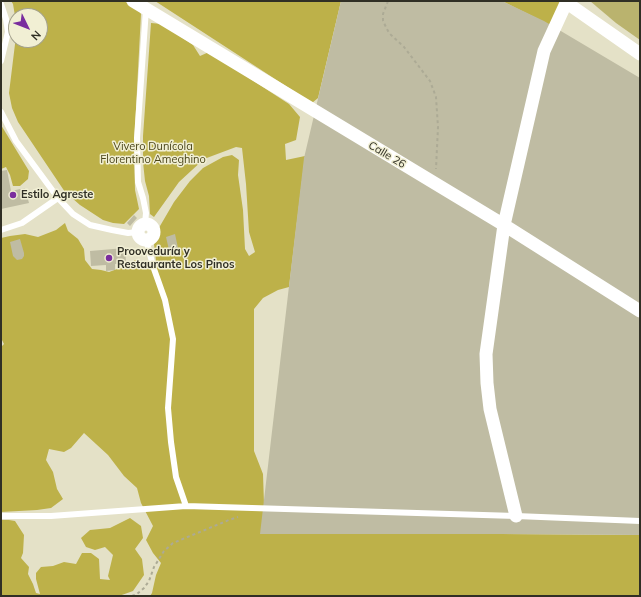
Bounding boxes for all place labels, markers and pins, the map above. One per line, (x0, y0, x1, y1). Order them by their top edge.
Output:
place label: Estilo Agreste (21, 188, 93, 202)
marker: Estilo Agreste (8, 190, 18, 200)
place label: Prooveduría y Restaurante Los Pinos (117, 245, 234, 271)
marker: Prooveduría y Restaurante Los Pinos (104, 253, 114, 263)

